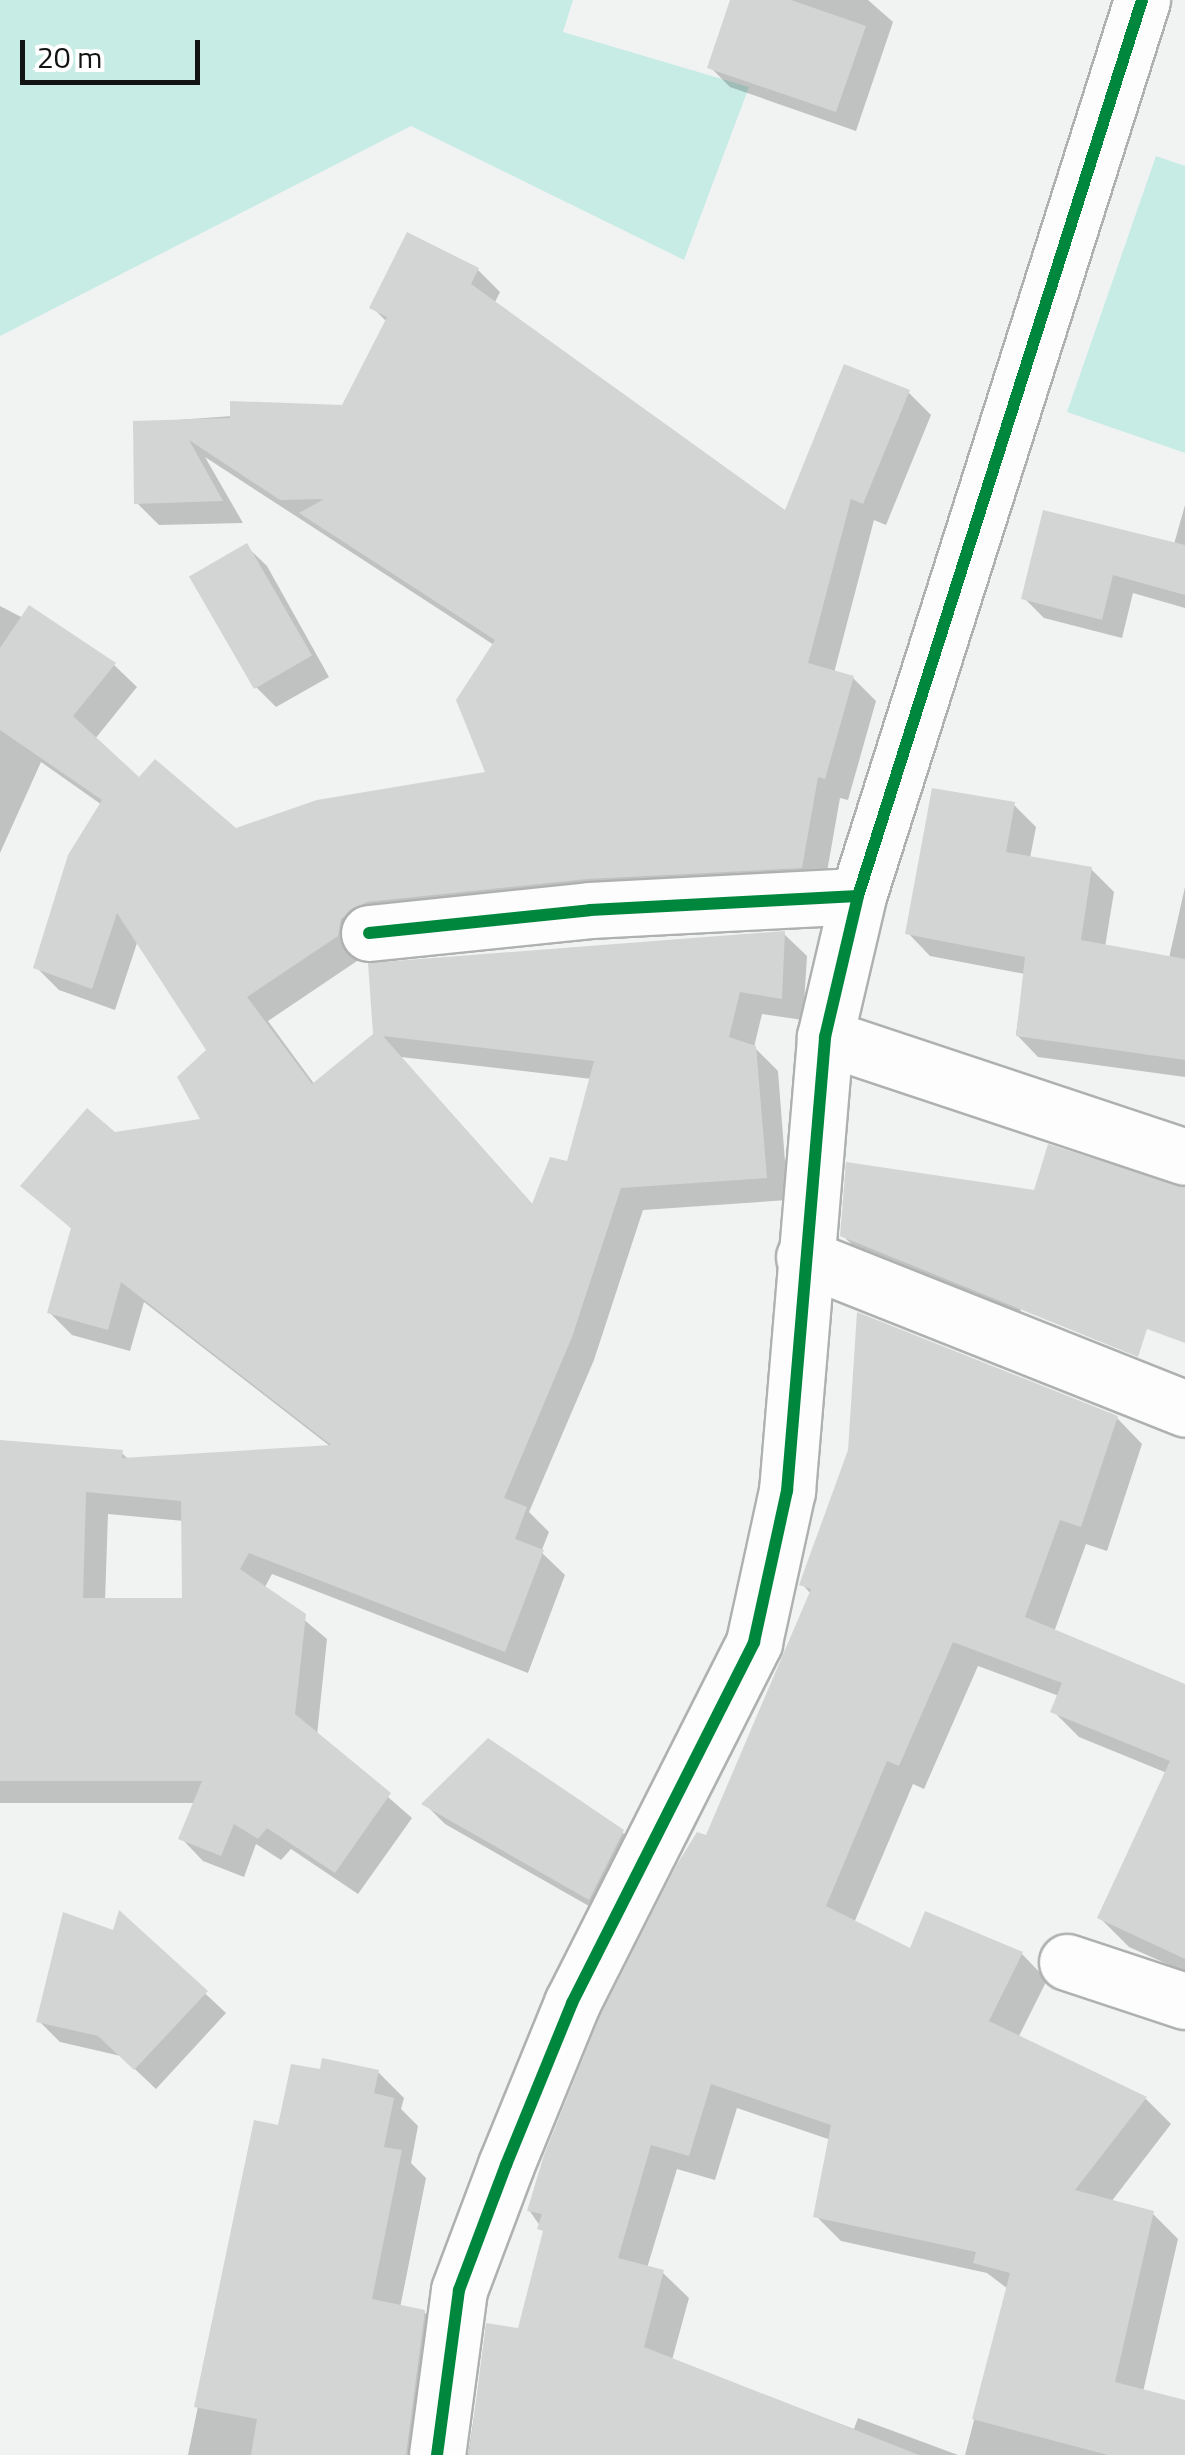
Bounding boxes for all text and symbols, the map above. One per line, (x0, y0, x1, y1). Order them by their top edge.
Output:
scale bar (25, 20, 205, 82)
text: 20 m (37, 34, 102, 80)

